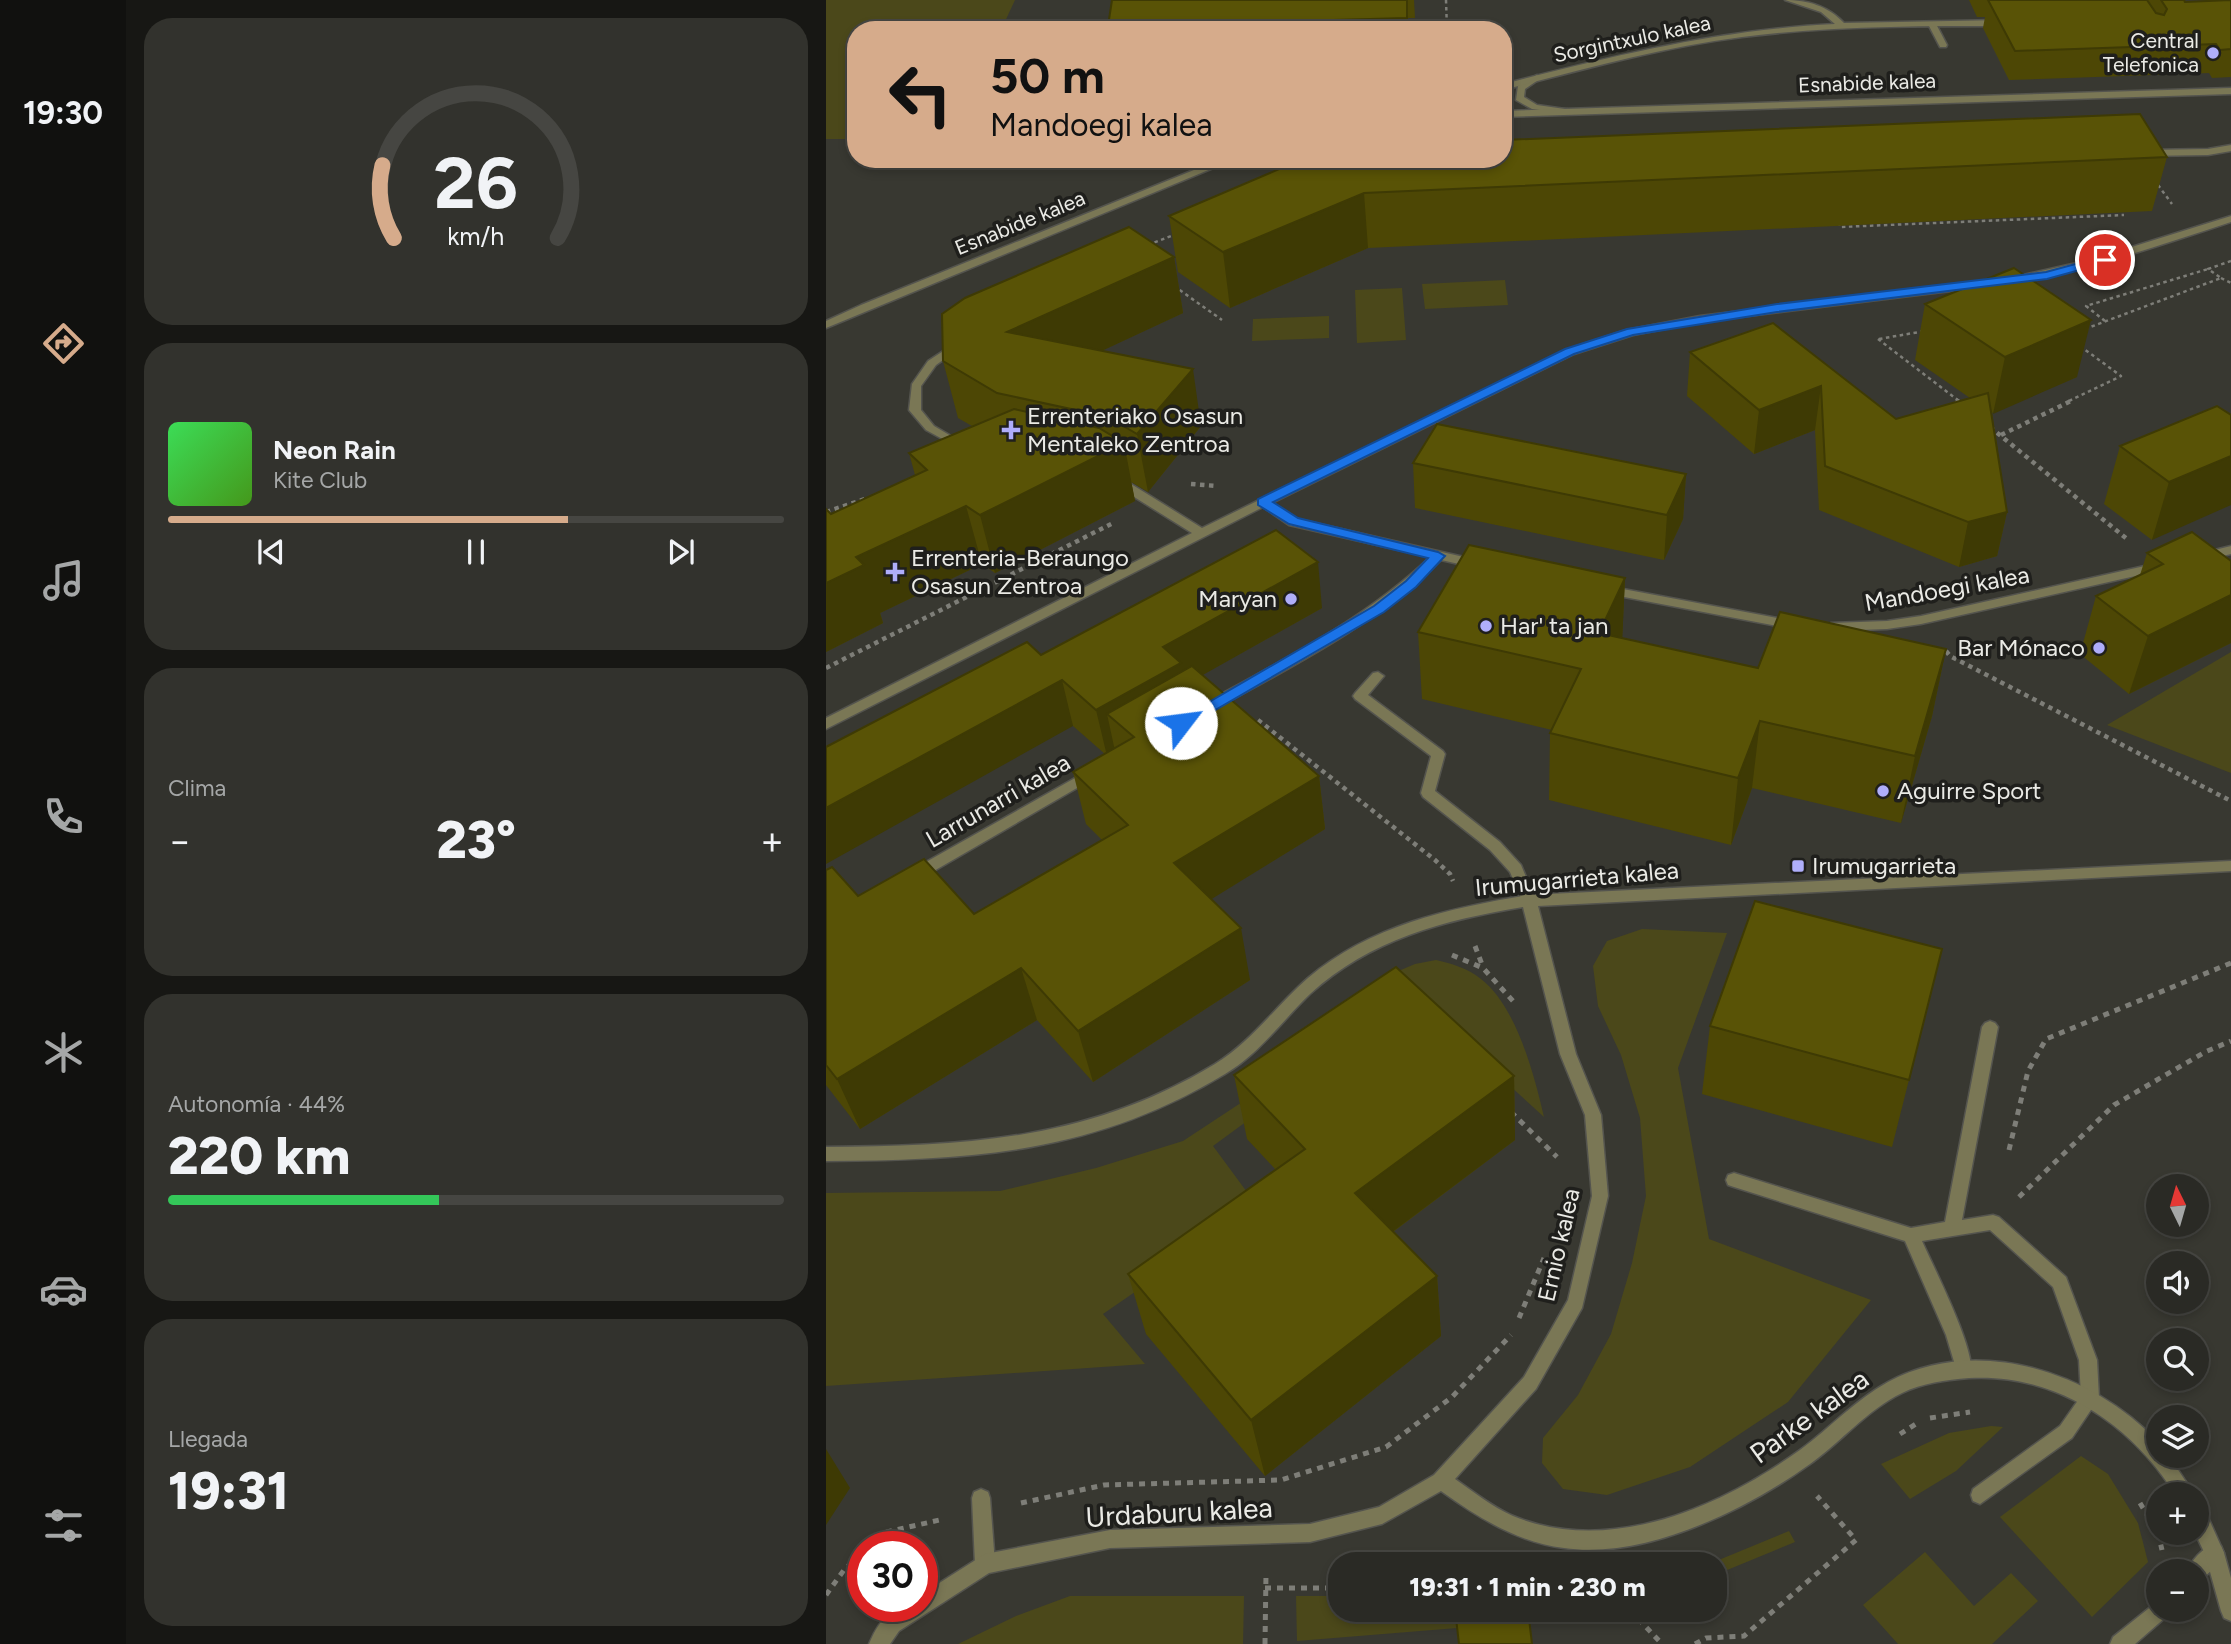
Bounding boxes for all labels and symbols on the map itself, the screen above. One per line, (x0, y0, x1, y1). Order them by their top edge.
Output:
street label: Sorgintxulo kalea (1551, 10, 1713, 67)
place label: Central Telefonica (2103, 28, 2199, 77)
marker: Central Telefonica (2205, 45, 2221, 61)
street label: Esnabide kalea (1797, 68, 1937, 97)
street label: Esnabide kalea (951, 185, 1089, 260)
pin (2075, 230, 2135, 290)
place label: Errenteriako Osasun Mentaleko Zentroa (1027, 401, 1243, 458)
marker: Errenteriako Osasun Mentaleko Zentroa (1001, 420, 1021, 440)
place label: Errenteria-Beraungo Osasun Zentroa (911, 543, 1129, 600)
street label: Mandoegi kalea (1862, 560, 2032, 617)
marker: Errenteria-Beraungo Osasun Zentroa (885, 562, 905, 582)
place label: Maryan (1198, 584, 1277, 613)
marker: Maryan (1283, 591, 1299, 607)
place label: Har' ta jan (1500, 611, 1608, 640)
marker: Har' ta jan (1478, 618, 1494, 634)
place label: Bar Mónaco (1957, 633, 2085, 662)
marker: Bar Mónaco (2091, 640, 2107, 656)
position arrow (1144, 686, 1218, 760)
street label: Larrunarri kalea (920, 748, 1075, 854)
place label: Aguirre Sport (1897, 776, 2041, 805)
marker: Aguirre Sport (1875, 783, 1891, 799)
place label: Irumugarrieta (1812, 851, 1956, 880)
street label: Irumugarrieta kalea (1474, 855, 1680, 902)
marker: Irumugarrieta (1790, 858, 1806, 874)
north arrow (2146, 1174, 2208, 1237)
street label: Ernio kalea (1531, 1185, 1586, 1304)
street label: Parke kalea (1743, 1362, 1875, 1470)
street label: Urdaburu kalea (1085, 1490, 1273, 1534)
speed limit sign: 30 (847, 1531, 938, 1622)

